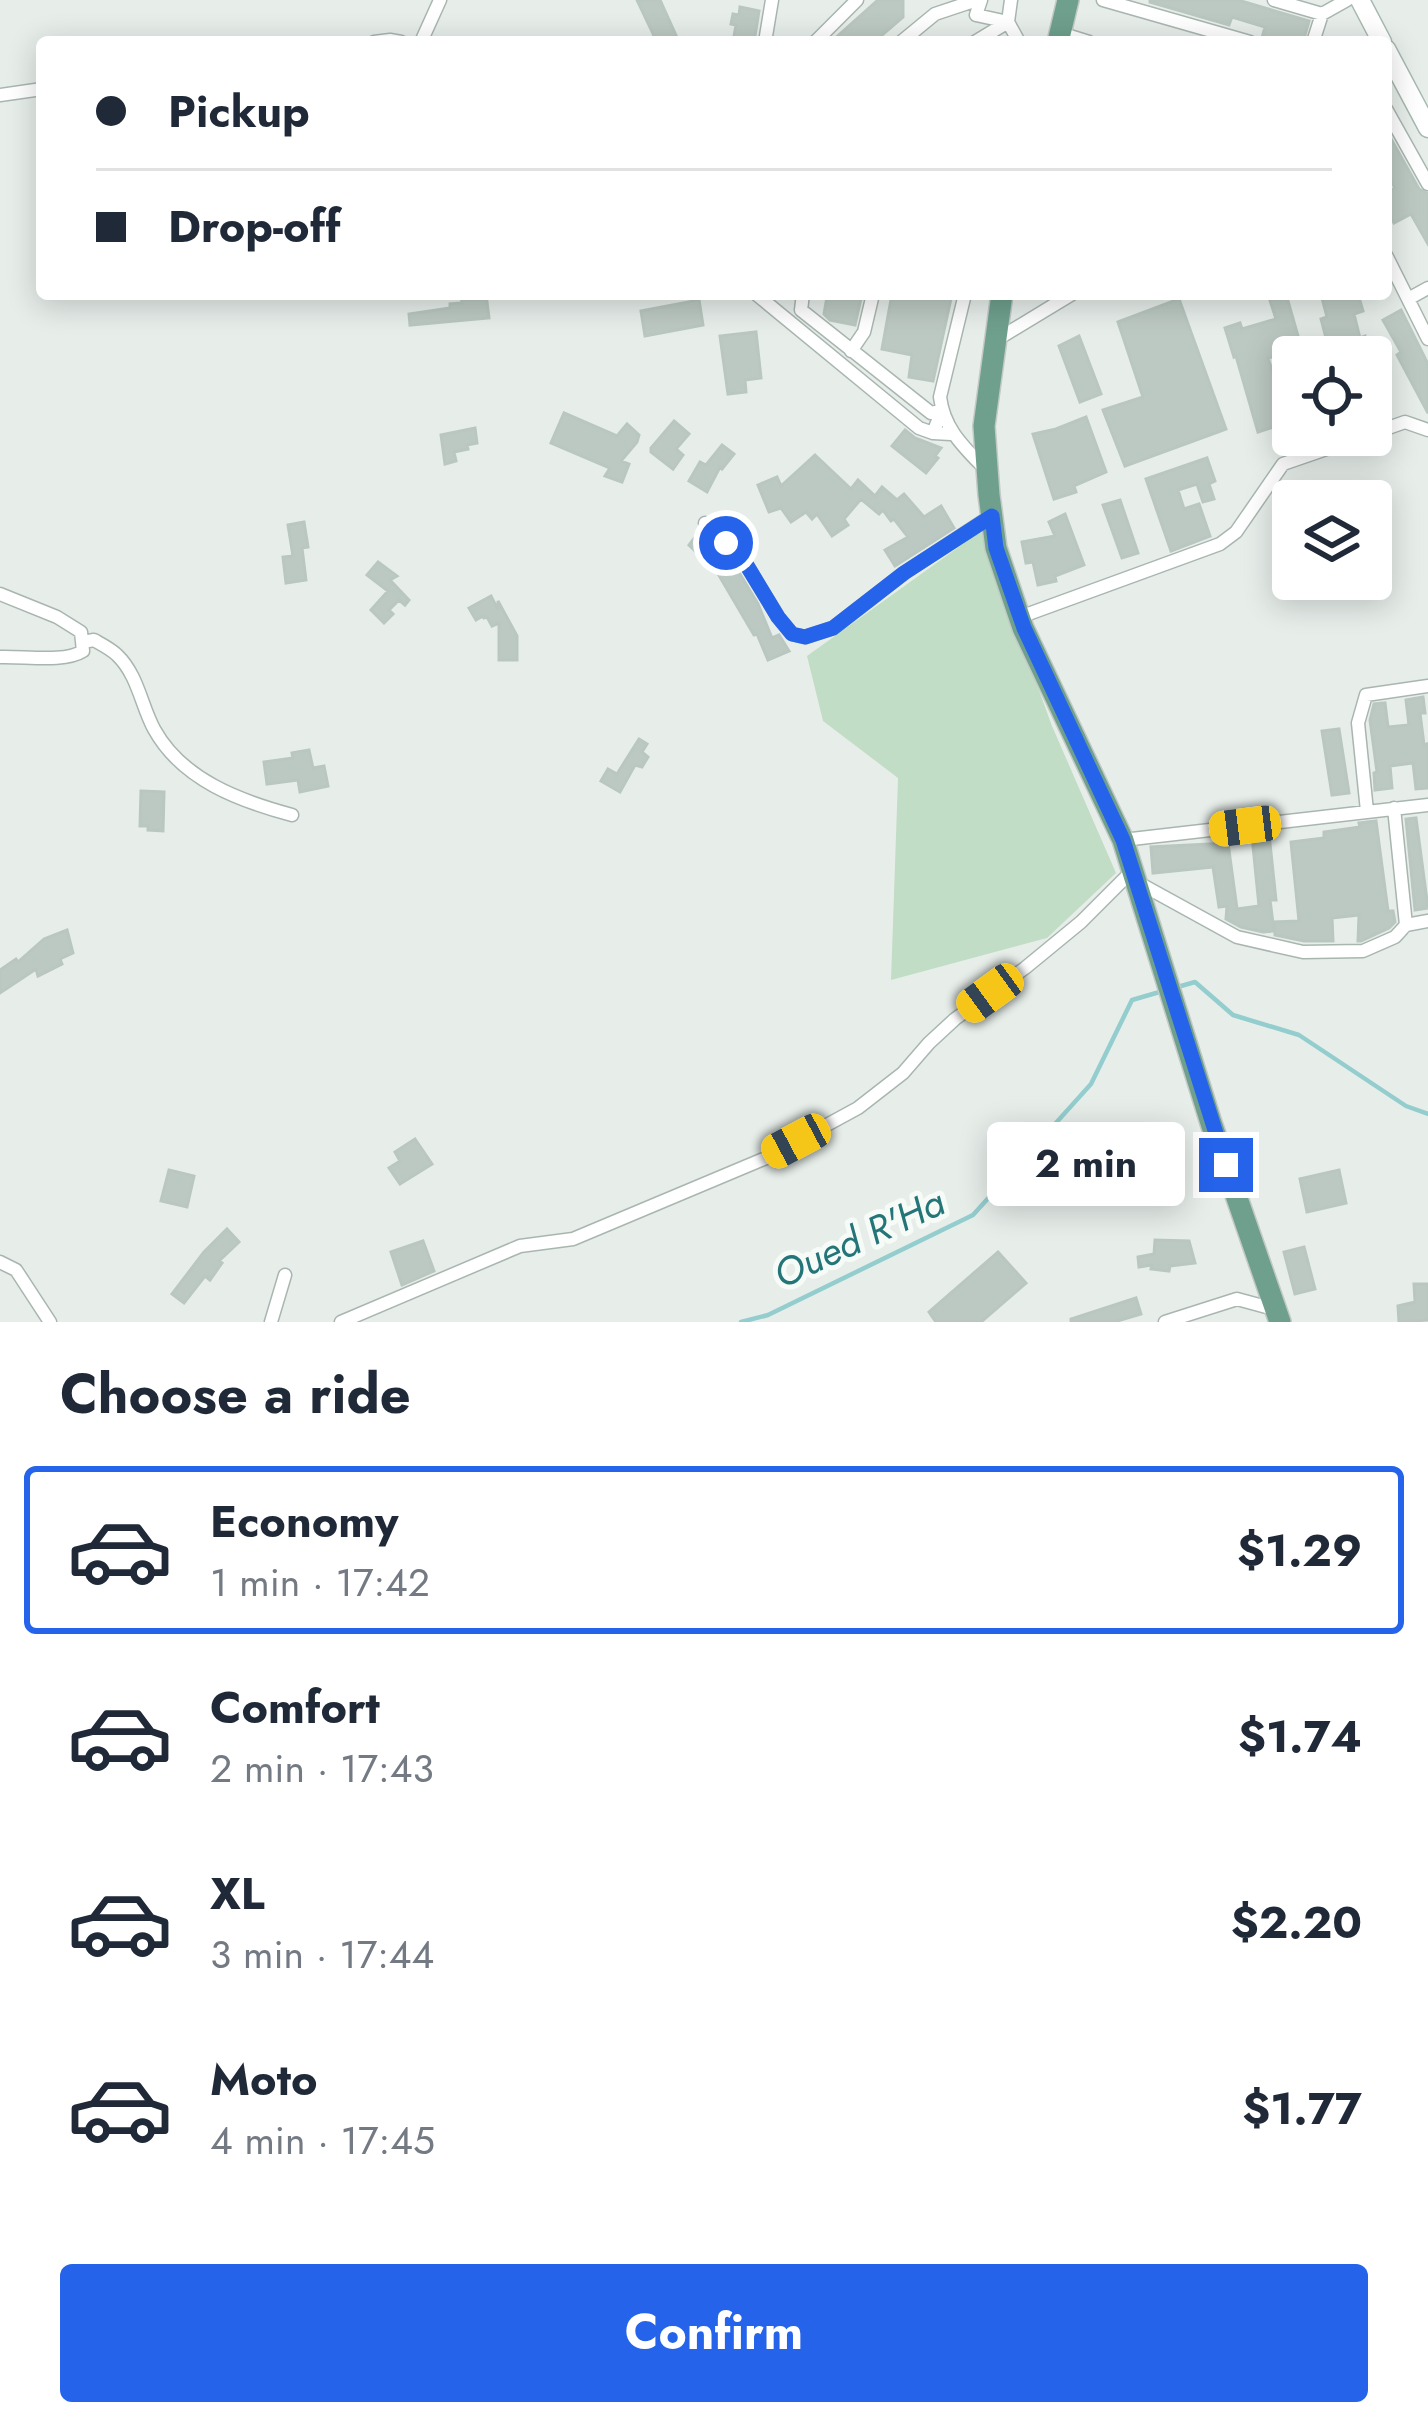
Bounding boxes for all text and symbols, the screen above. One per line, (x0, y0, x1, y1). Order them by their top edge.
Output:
text: Pickup (168, 79, 310, 144)
text: Drop-off (168, 194, 341, 259)
map controls (1272, 336, 1392, 600)
button: locate (1272, 336, 1392, 456)
button: layers (1272, 480, 1392, 600)
route start (699, 516, 753, 570)
car (1207, 804, 1283, 848)
car (950, 957, 1030, 1029)
car (756, 1108, 836, 1174)
callout: 2 min (986, 1123, 1184, 1207)
text: 2 min (1035, 1135, 1137, 1192)
route end (1199, 1138, 1253, 1192)
water label: Oued R'Ha (764, 1173, 954, 1303)
text: Choose a ride (60, 1355, 411, 1433)
text: Economy (210, 1489, 398, 1554)
icon: car (66, 1496, 174, 1604)
text: $1.29 (1237, 1518, 1362, 1583)
text: 1 min · 17:42 (210, 1554, 430, 1611)
text: Comfort (210, 1675, 380, 1740)
icon: car (66, 1682, 174, 1790)
text: $1.74 (1238, 1704, 1362, 1769)
text: 2 min · 17:43 (210, 1740, 434, 1797)
text: XL (210, 1861, 265, 1926)
icon: car (66, 1868, 174, 1976)
text: $2.20 (1231, 1890, 1362, 1955)
text: 3 min · 17:44 (210, 1926, 434, 1983)
text: Moto (210, 2047, 318, 2112)
icon: car (66, 2054, 174, 2162)
text: $1.77 (1242, 2076, 1362, 2141)
text: 4 min · 17:45 (210, 2112, 435, 2169)
button: Confirm (60, 2264, 1368, 2402)

